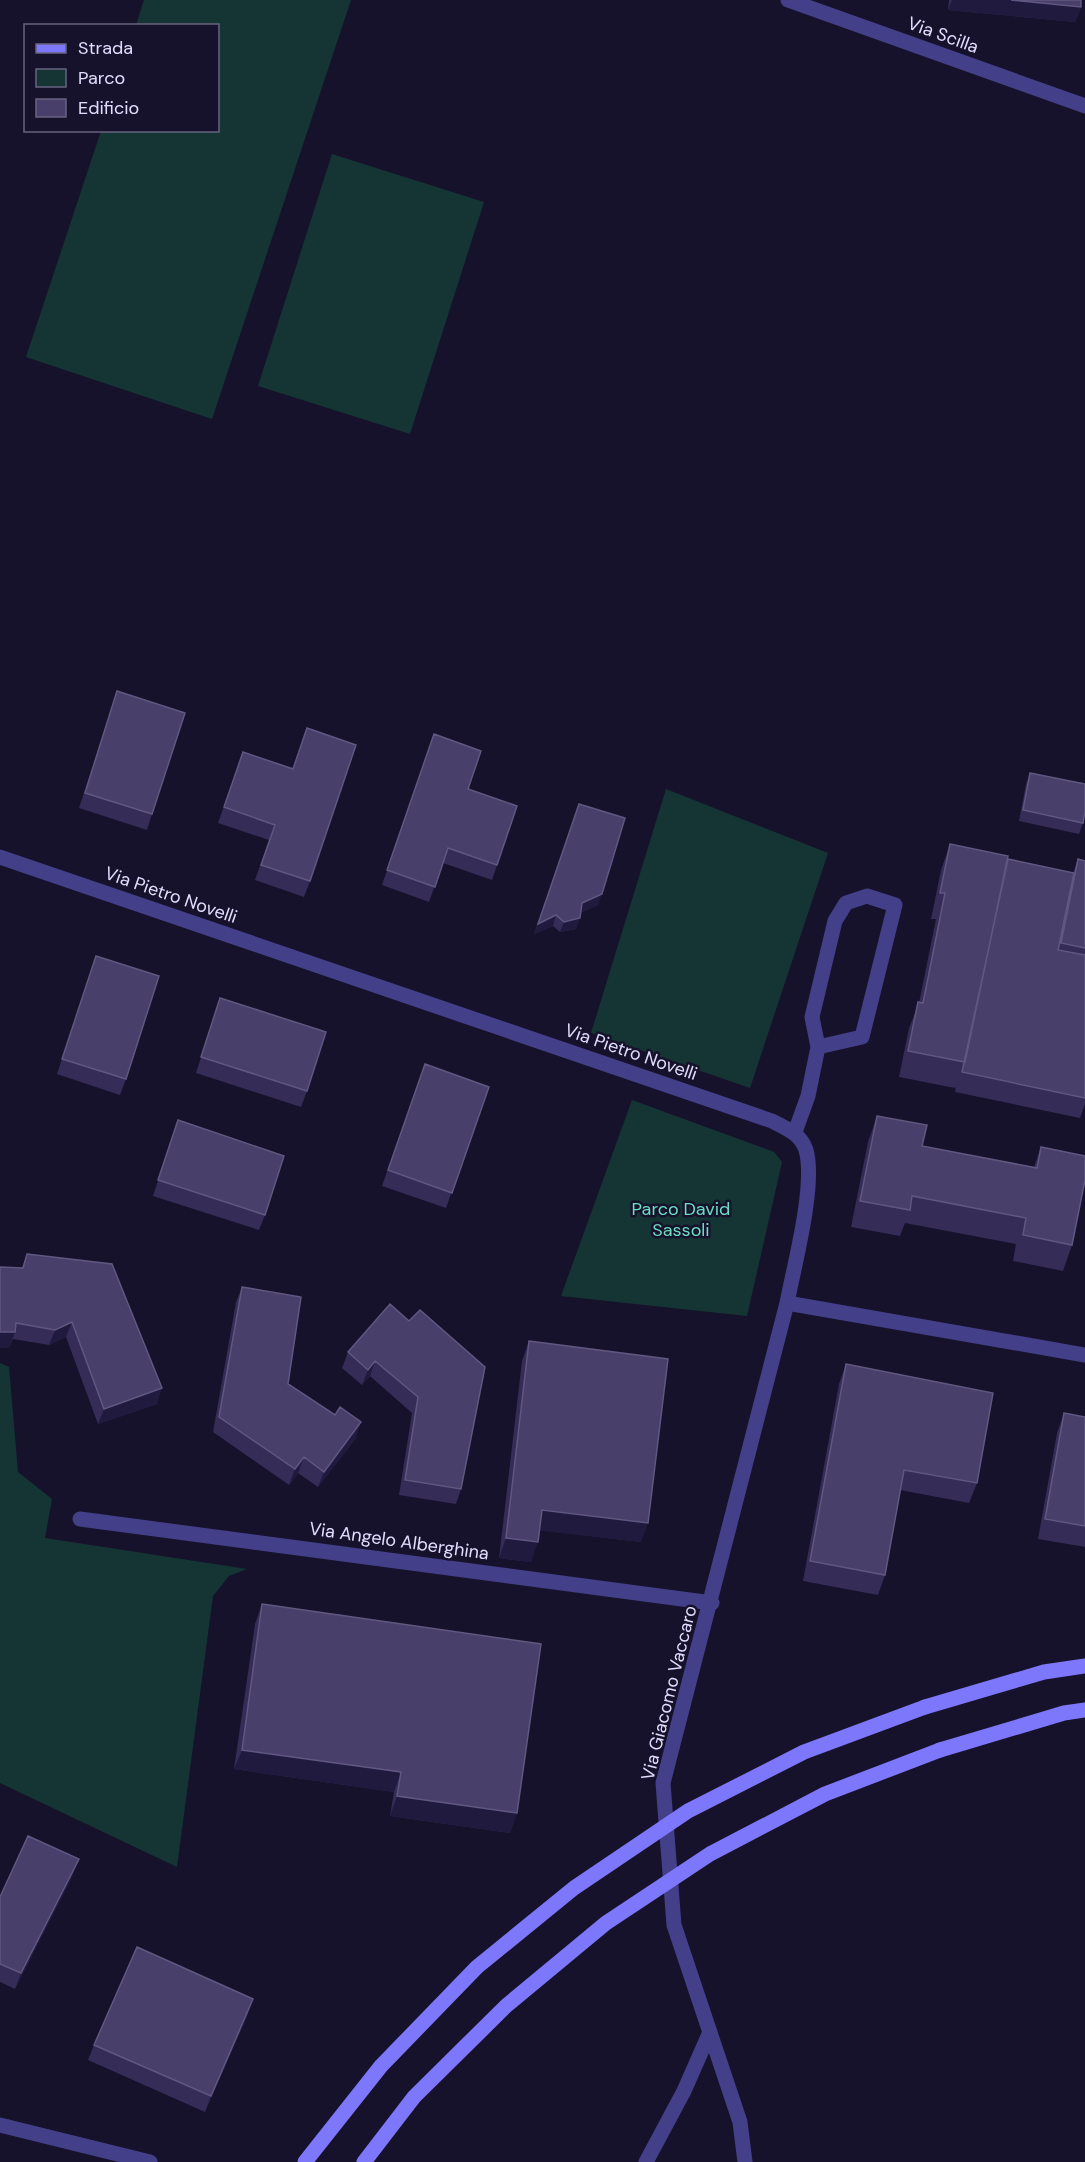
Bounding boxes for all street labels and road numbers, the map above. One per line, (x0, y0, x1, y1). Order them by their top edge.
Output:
street label: Via Scilla (904, 11, 982, 59)
street label: Via Pietro Novelli (102, 861, 240, 929)
street label: Via Pietro Novelli (562, 1018, 700, 1086)
street label: Via Angelo Alberghina (308, 1516, 490, 1566)
street label: Via Giacomo Vaccaro (636, 1603, 702, 1783)

